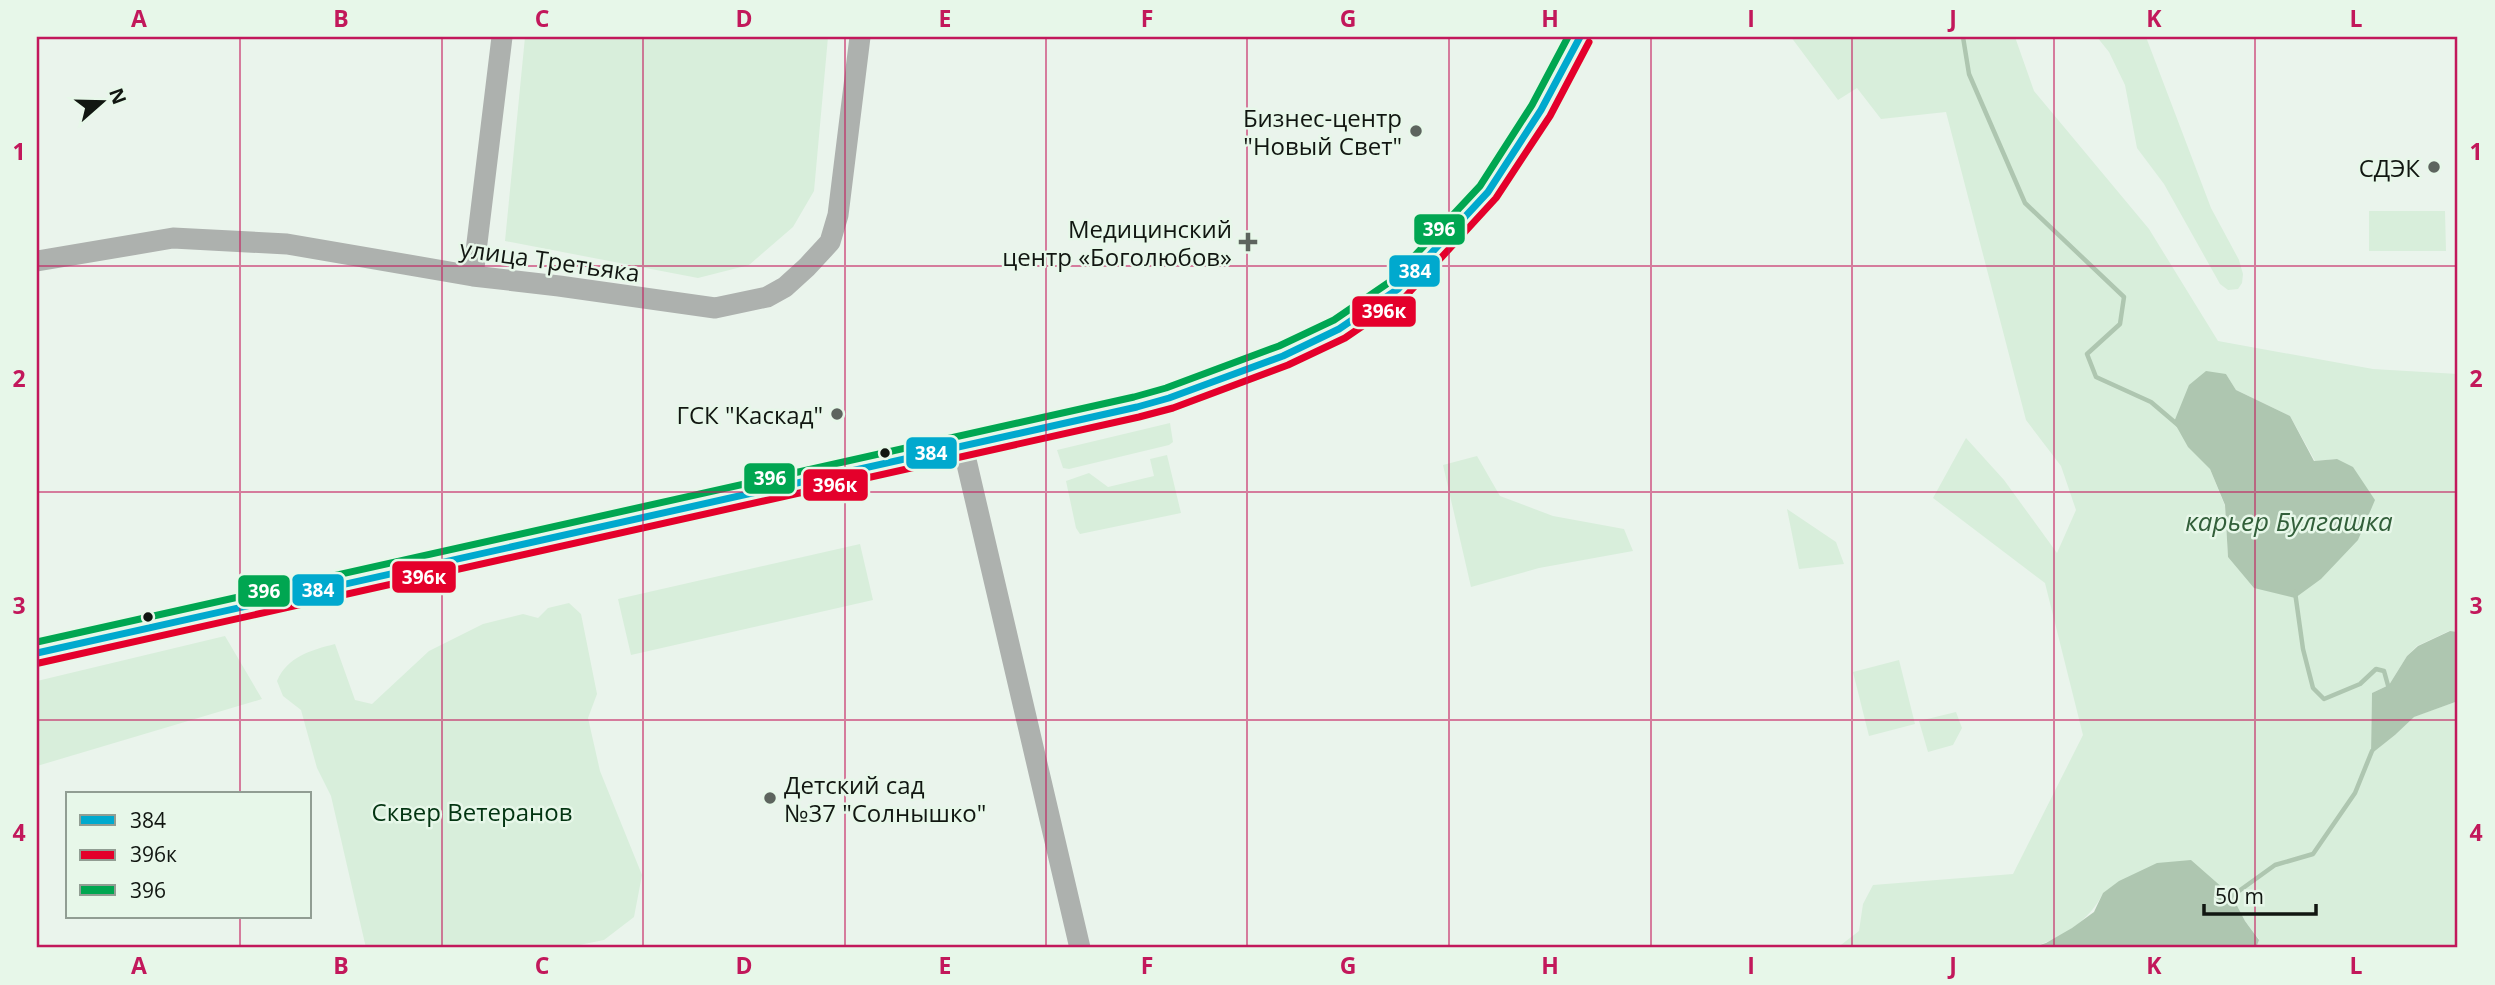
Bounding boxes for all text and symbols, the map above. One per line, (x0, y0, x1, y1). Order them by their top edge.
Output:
text: A (131, 2, 147, 34)
text: B (333, 2, 349, 34)
text: C (535, 2, 549, 34)
text: D (735, 2, 753, 34)
text: E (939, 2, 951, 34)
text: F (1141, 2, 1153, 34)
text: G (1340, 2, 1356, 34)
text: H (1541, 2, 1559, 34)
text: I (1747, 2, 1755, 34)
text: J (1947, 2, 1957, 34)
text: K (2146, 2, 2162, 34)
text: L (2350, 2, 2363, 34)
north arrow (66, 66, 136, 136)
text: N (103, 84, 133, 108)
place label: Бизнес-центр "Новый Свет" (1243, 101, 1402, 162)
marker: Бизнес-центр "Новый Свет" (1408, 123, 1424, 139)
text: 1 (12, 135, 26, 167)
text: 1 (2469, 135, 2483, 167)
place label: СДЭК (2359, 151, 2420, 184)
marker: СДЭК (2426, 159, 2442, 175)
place label: Медицинский центр «Боголюбов» (1002, 212, 1232, 273)
line badge: 396 (1413, 213, 1466, 246)
text: 396 (1423, 216, 1455, 242)
street label: улица Третьяка (458, 231, 642, 289)
marker: Медицинский центр «Боголюбов» (1238, 232, 1258, 252)
line badge: 384 (1388, 254, 1441, 288)
text: 384 (1399, 258, 1431, 284)
line badge: 396к (1351, 295, 1417, 328)
text: 396к (1362, 298, 1406, 324)
text: 2 (12, 362, 26, 394)
text: 2 (2469, 362, 2483, 394)
place label: ГСК "Каскад" (676, 398, 823, 431)
marker: ГСК "Каскад" (829, 406, 845, 422)
line badge: 384 (905, 436, 958, 470)
text: 384 (915, 440, 947, 466)
unlabelled marker (878, 446, 892, 460)
line badge: 396 (743, 462, 796, 495)
text: 396 (754, 465, 786, 491)
line badge: 396к (802, 468, 869, 502)
text: 396к (813, 472, 857, 498)
water label: карьер Булгашка (2185, 503, 2393, 539)
line badge: 396к (391, 560, 457, 594)
text: 396к (402, 564, 446, 590)
line badge: 384 (291, 573, 345, 607)
line badge: 396 (237, 574, 291, 608)
text: 384 (302, 577, 334, 603)
text: 396 (248, 578, 280, 604)
text: 3 (12, 589, 26, 621)
text: 3 (2469, 589, 2483, 621)
unlabelled marker (141, 610, 155, 624)
place label: Детский сад №37 "Солнышко" (784, 768, 986, 829)
marker: Детский сад №37 "Солнышко" (762, 790, 778, 806)
legend (66, 792, 312, 918)
park label: Сквер Ветеранов (372, 795, 572, 828)
text: 384 (130, 806, 166, 834)
text: 4 (12, 816, 26, 848)
text: 4 (2469, 816, 2483, 848)
text: 396к (130, 840, 177, 868)
scale bar (2204, 873, 2316, 917)
text: 396 (130, 876, 166, 904)
text: 50 m (2215, 882, 2264, 910)
text: A (131, 949, 147, 981)
text: B (333, 949, 349, 981)
text: C (535, 949, 549, 981)
text: D (735, 949, 753, 981)
text: E (939, 949, 951, 981)
text: F (1141, 949, 1153, 981)
text: G (1340, 949, 1356, 981)
text: H (1541, 949, 1559, 981)
text: I (1747, 949, 1755, 981)
text: J (1947, 949, 1957, 981)
text: K (2146, 949, 2162, 981)
text: L (2350, 949, 2363, 981)

